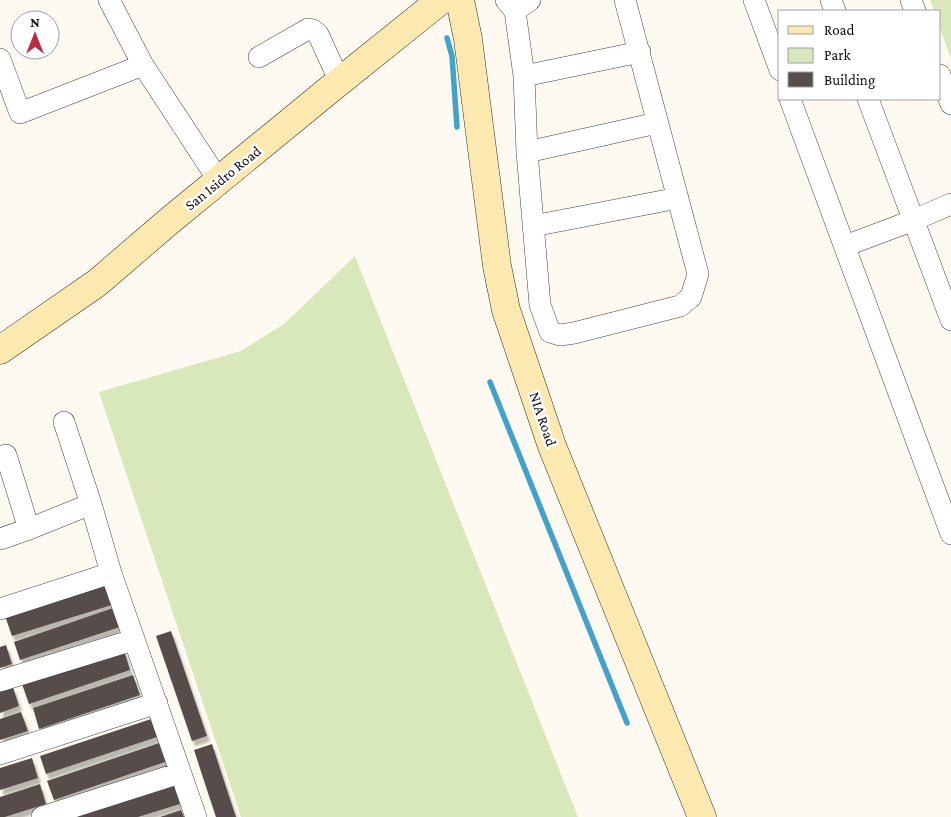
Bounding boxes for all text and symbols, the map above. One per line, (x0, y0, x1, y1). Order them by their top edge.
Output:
north arrow (10, 10, 60, 60)
legend (778, 10, 941, 100)
text: N (30, 14, 40, 30)
text: Road (824, 22, 855, 38)
text: Park (824, 47, 851, 63)
text: Building (824, 72, 875, 89)
street label: San Isidro Road (182, 143, 264, 213)
street label: NIA Road (526, 390, 560, 448)

